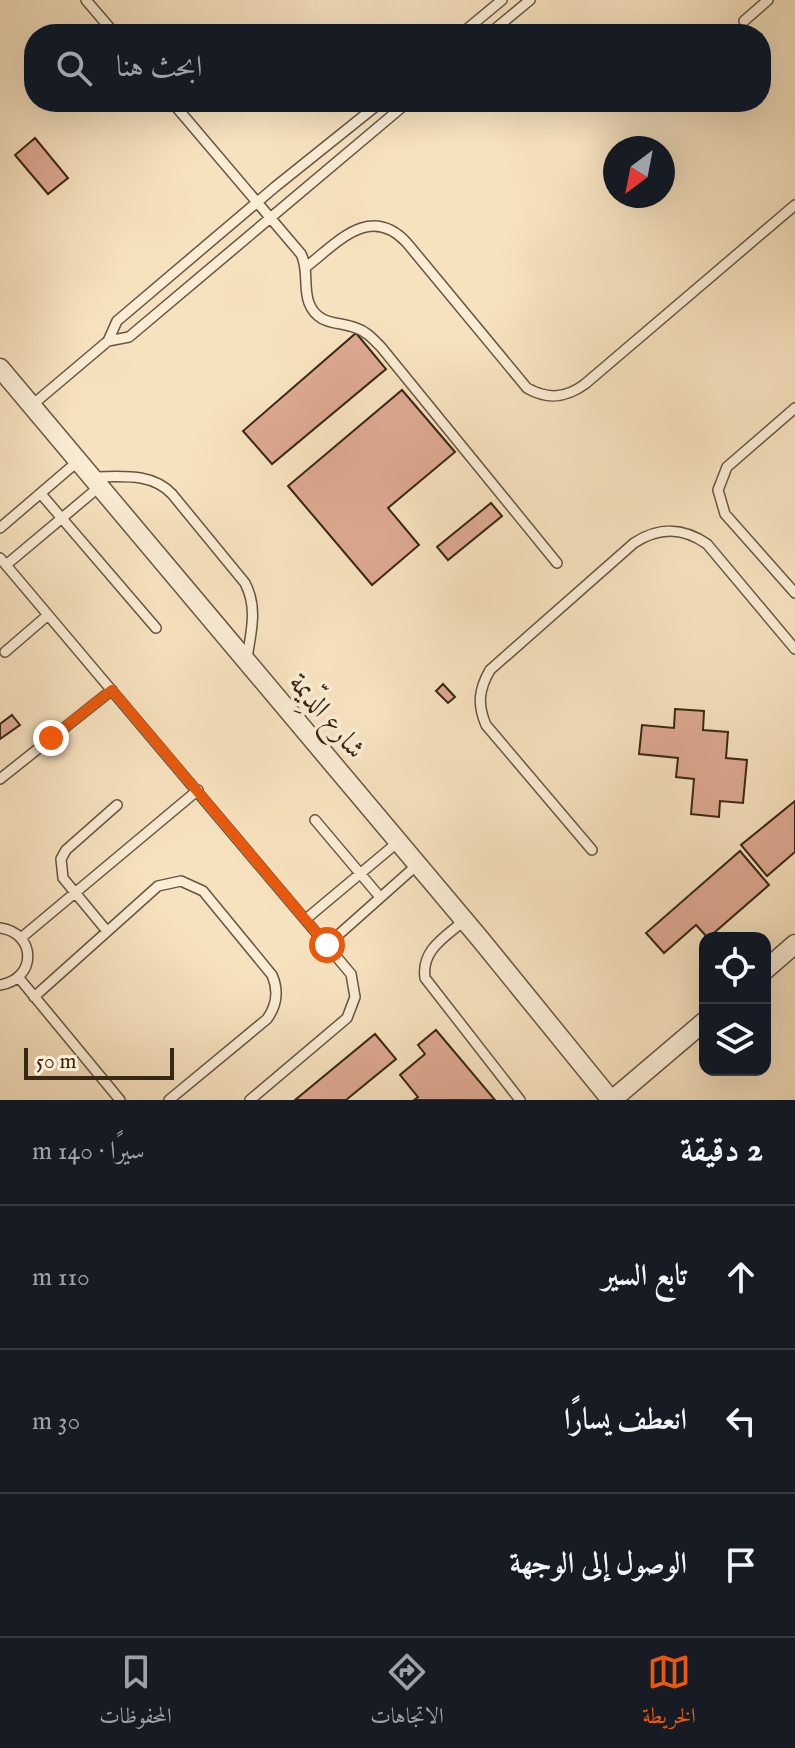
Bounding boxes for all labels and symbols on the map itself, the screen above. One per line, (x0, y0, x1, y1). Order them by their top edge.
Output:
north arrow (603, 136, 675, 208)
street label: شارع الدِّيمة (277, 664, 375, 769)
route end (33, 720, 69, 756)
route start (309, 927, 345, 963)
scale bar (24, 1044, 174, 1080)

